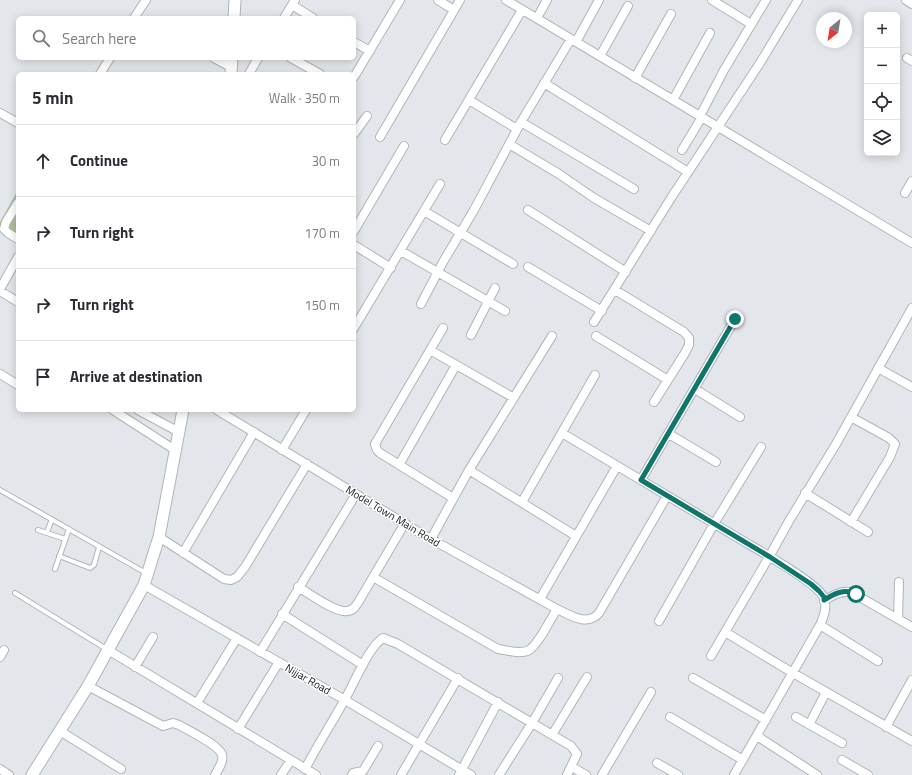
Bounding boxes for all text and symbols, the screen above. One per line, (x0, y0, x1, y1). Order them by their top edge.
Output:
north arrow (816, 12, 852, 48)
map controls (864, 12, 900, 156)
button: + (864, 12, 900, 48)
search box (16, 16, 356, 60)
icon: search (30, 27, 52, 49)
text: Search here (62, 27, 136, 50)
button: − (864, 48, 900, 84)
button: locate (864, 84, 900, 120)
text: 5 min (32, 85, 73, 111)
text: Walk · 350 m (269, 88, 340, 108)
button: layers (864, 120, 900, 156)
text: Continue (70, 149, 128, 172)
icon: ahead (32, 150, 54, 172)
text: 30 m (312, 151, 340, 171)
text: Turn right (70, 221, 134, 244)
icon: right (32, 222, 54, 244)
text: 170 m (304, 223, 340, 243)
text: Turn right (70, 293, 134, 316)
icon: right (32, 294, 54, 316)
text: 150 m (304, 295, 340, 315)
route end (726, 310, 744, 328)
text: Arrive at destination (70, 365, 203, 388)
icon: arrive (32, 366, 54, 388)
street label: Model Town Main Road (343, 481, 444, 551)
route start (847, 585, 865, 603)
street label: Nijjar Road (282, 660, 334, 699)

